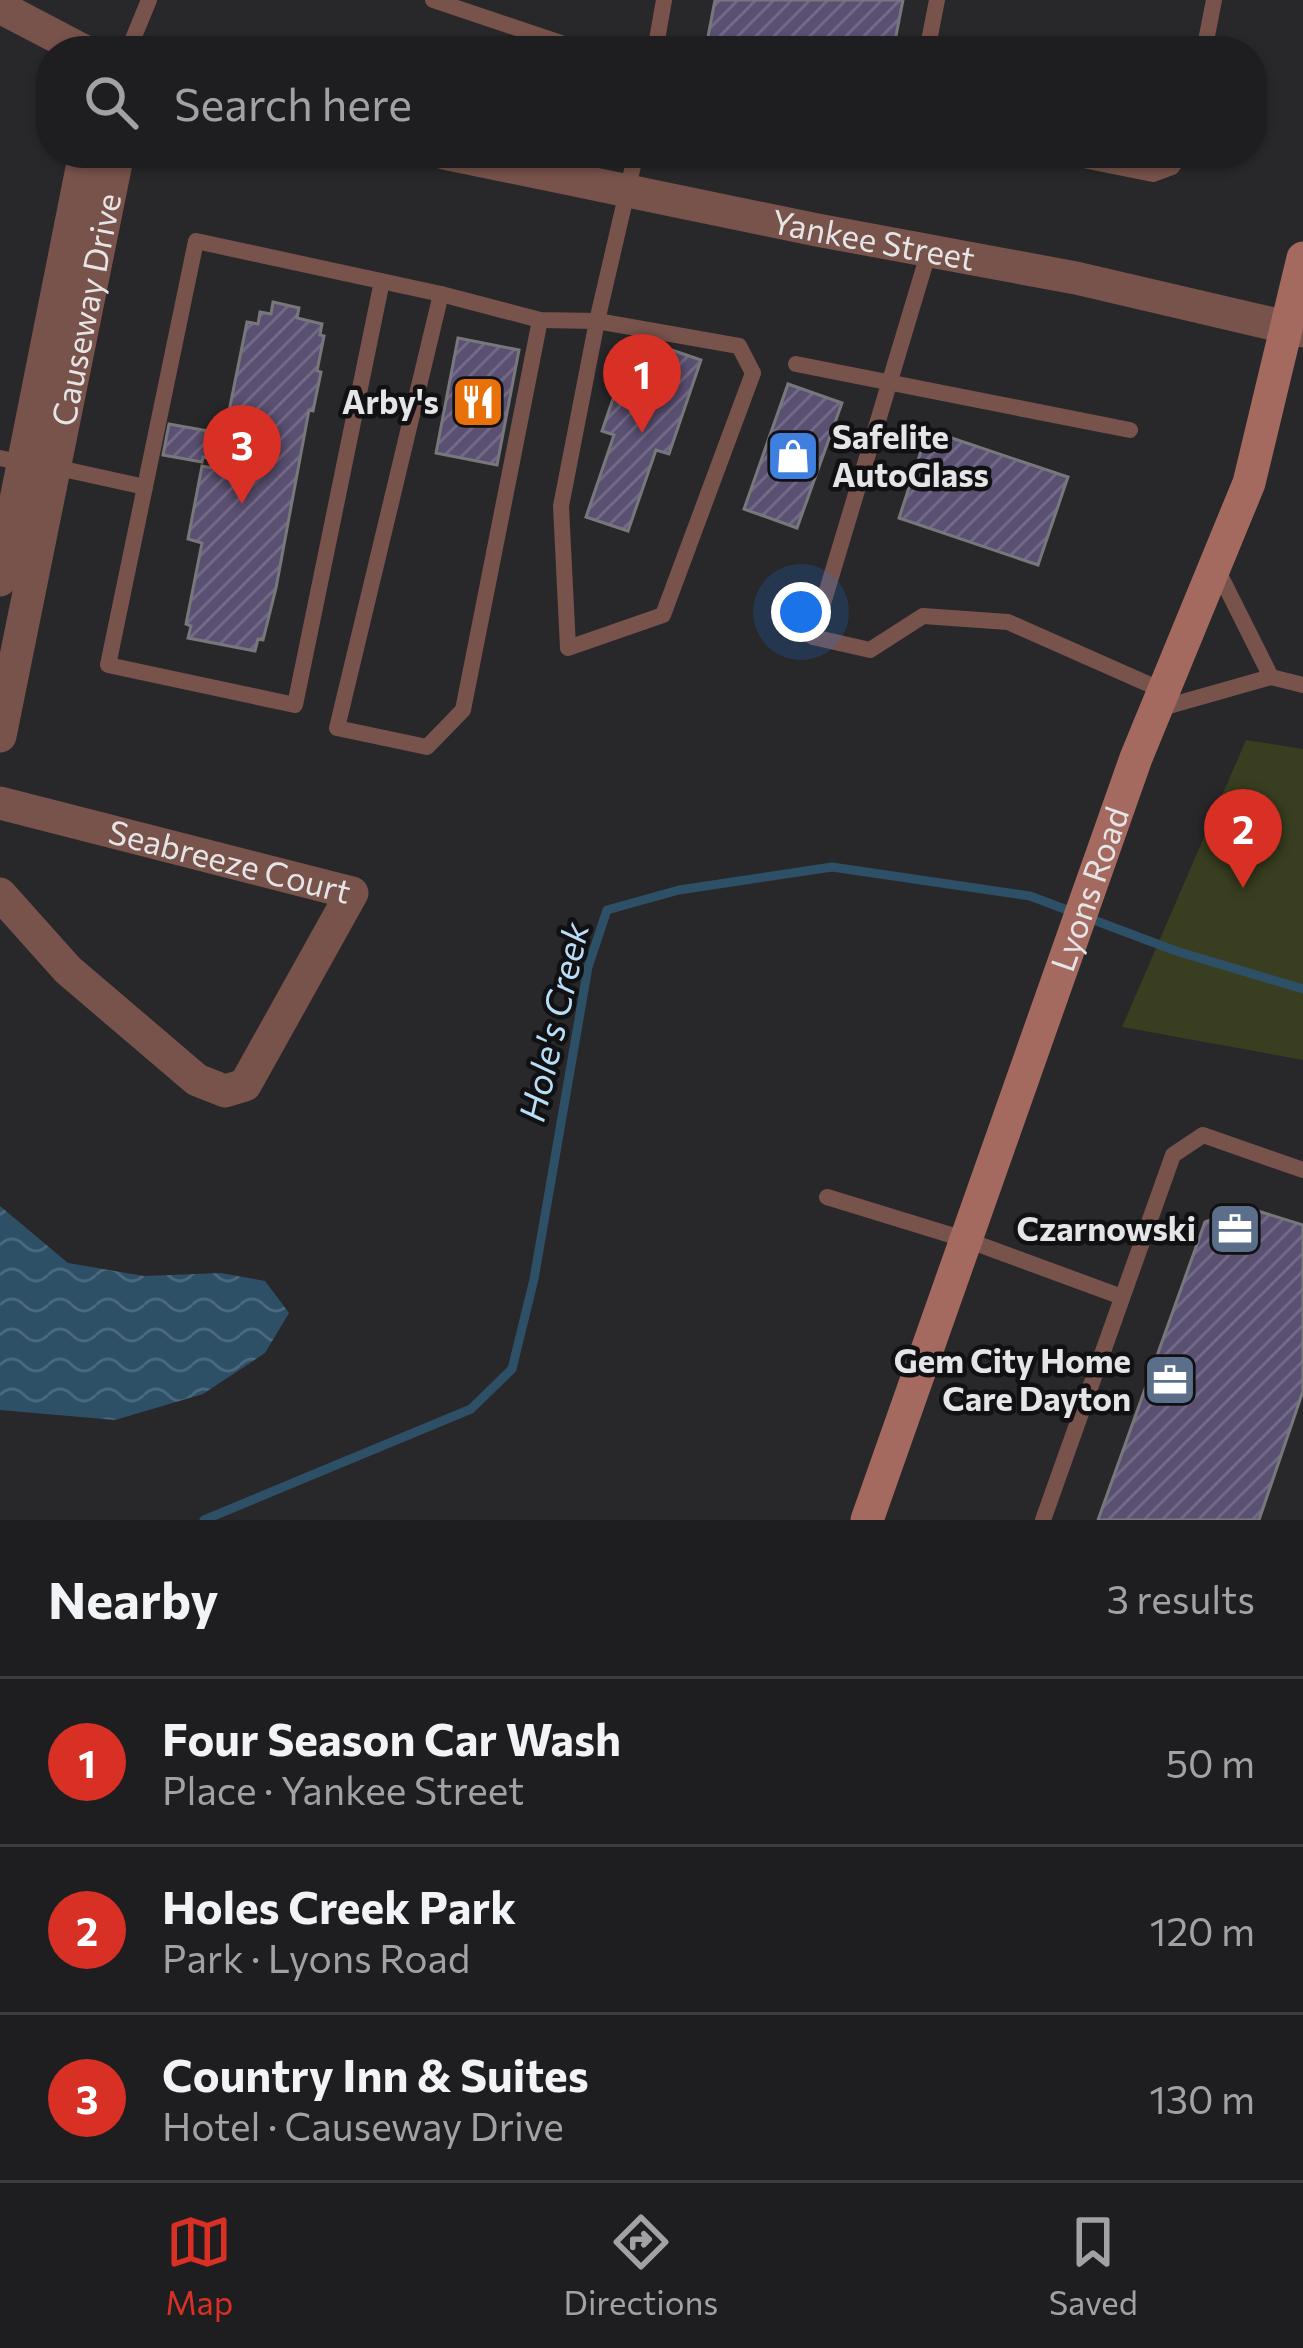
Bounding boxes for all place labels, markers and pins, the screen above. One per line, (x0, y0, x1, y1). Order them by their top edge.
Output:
pin: 1 (603, 334, 681, 433)
restaurant icon: Arby's (450, 374, 506, 430)
place label: Arby's (342, 380, 439, 421)
pin: 3 (203, 405, 281, 504)
place label: Safelite AutoGlass (832, 415, 989, 494)
shop icon: Safelite AutoGlass (765, 428, 821, 484)
pin: 2 (1204, 789, 1282, 888)
office icon: Czarnowski (1207, 1201, 1263, 1257)
place label: Czarnowski (1017, 1207, 1196, 1248)
place label: Gem City Home Care Dayton (894, 1339, 1131, 1418)
office icon: Gem City Home Care Dayton (1142, 1352, 1198, 1408)

